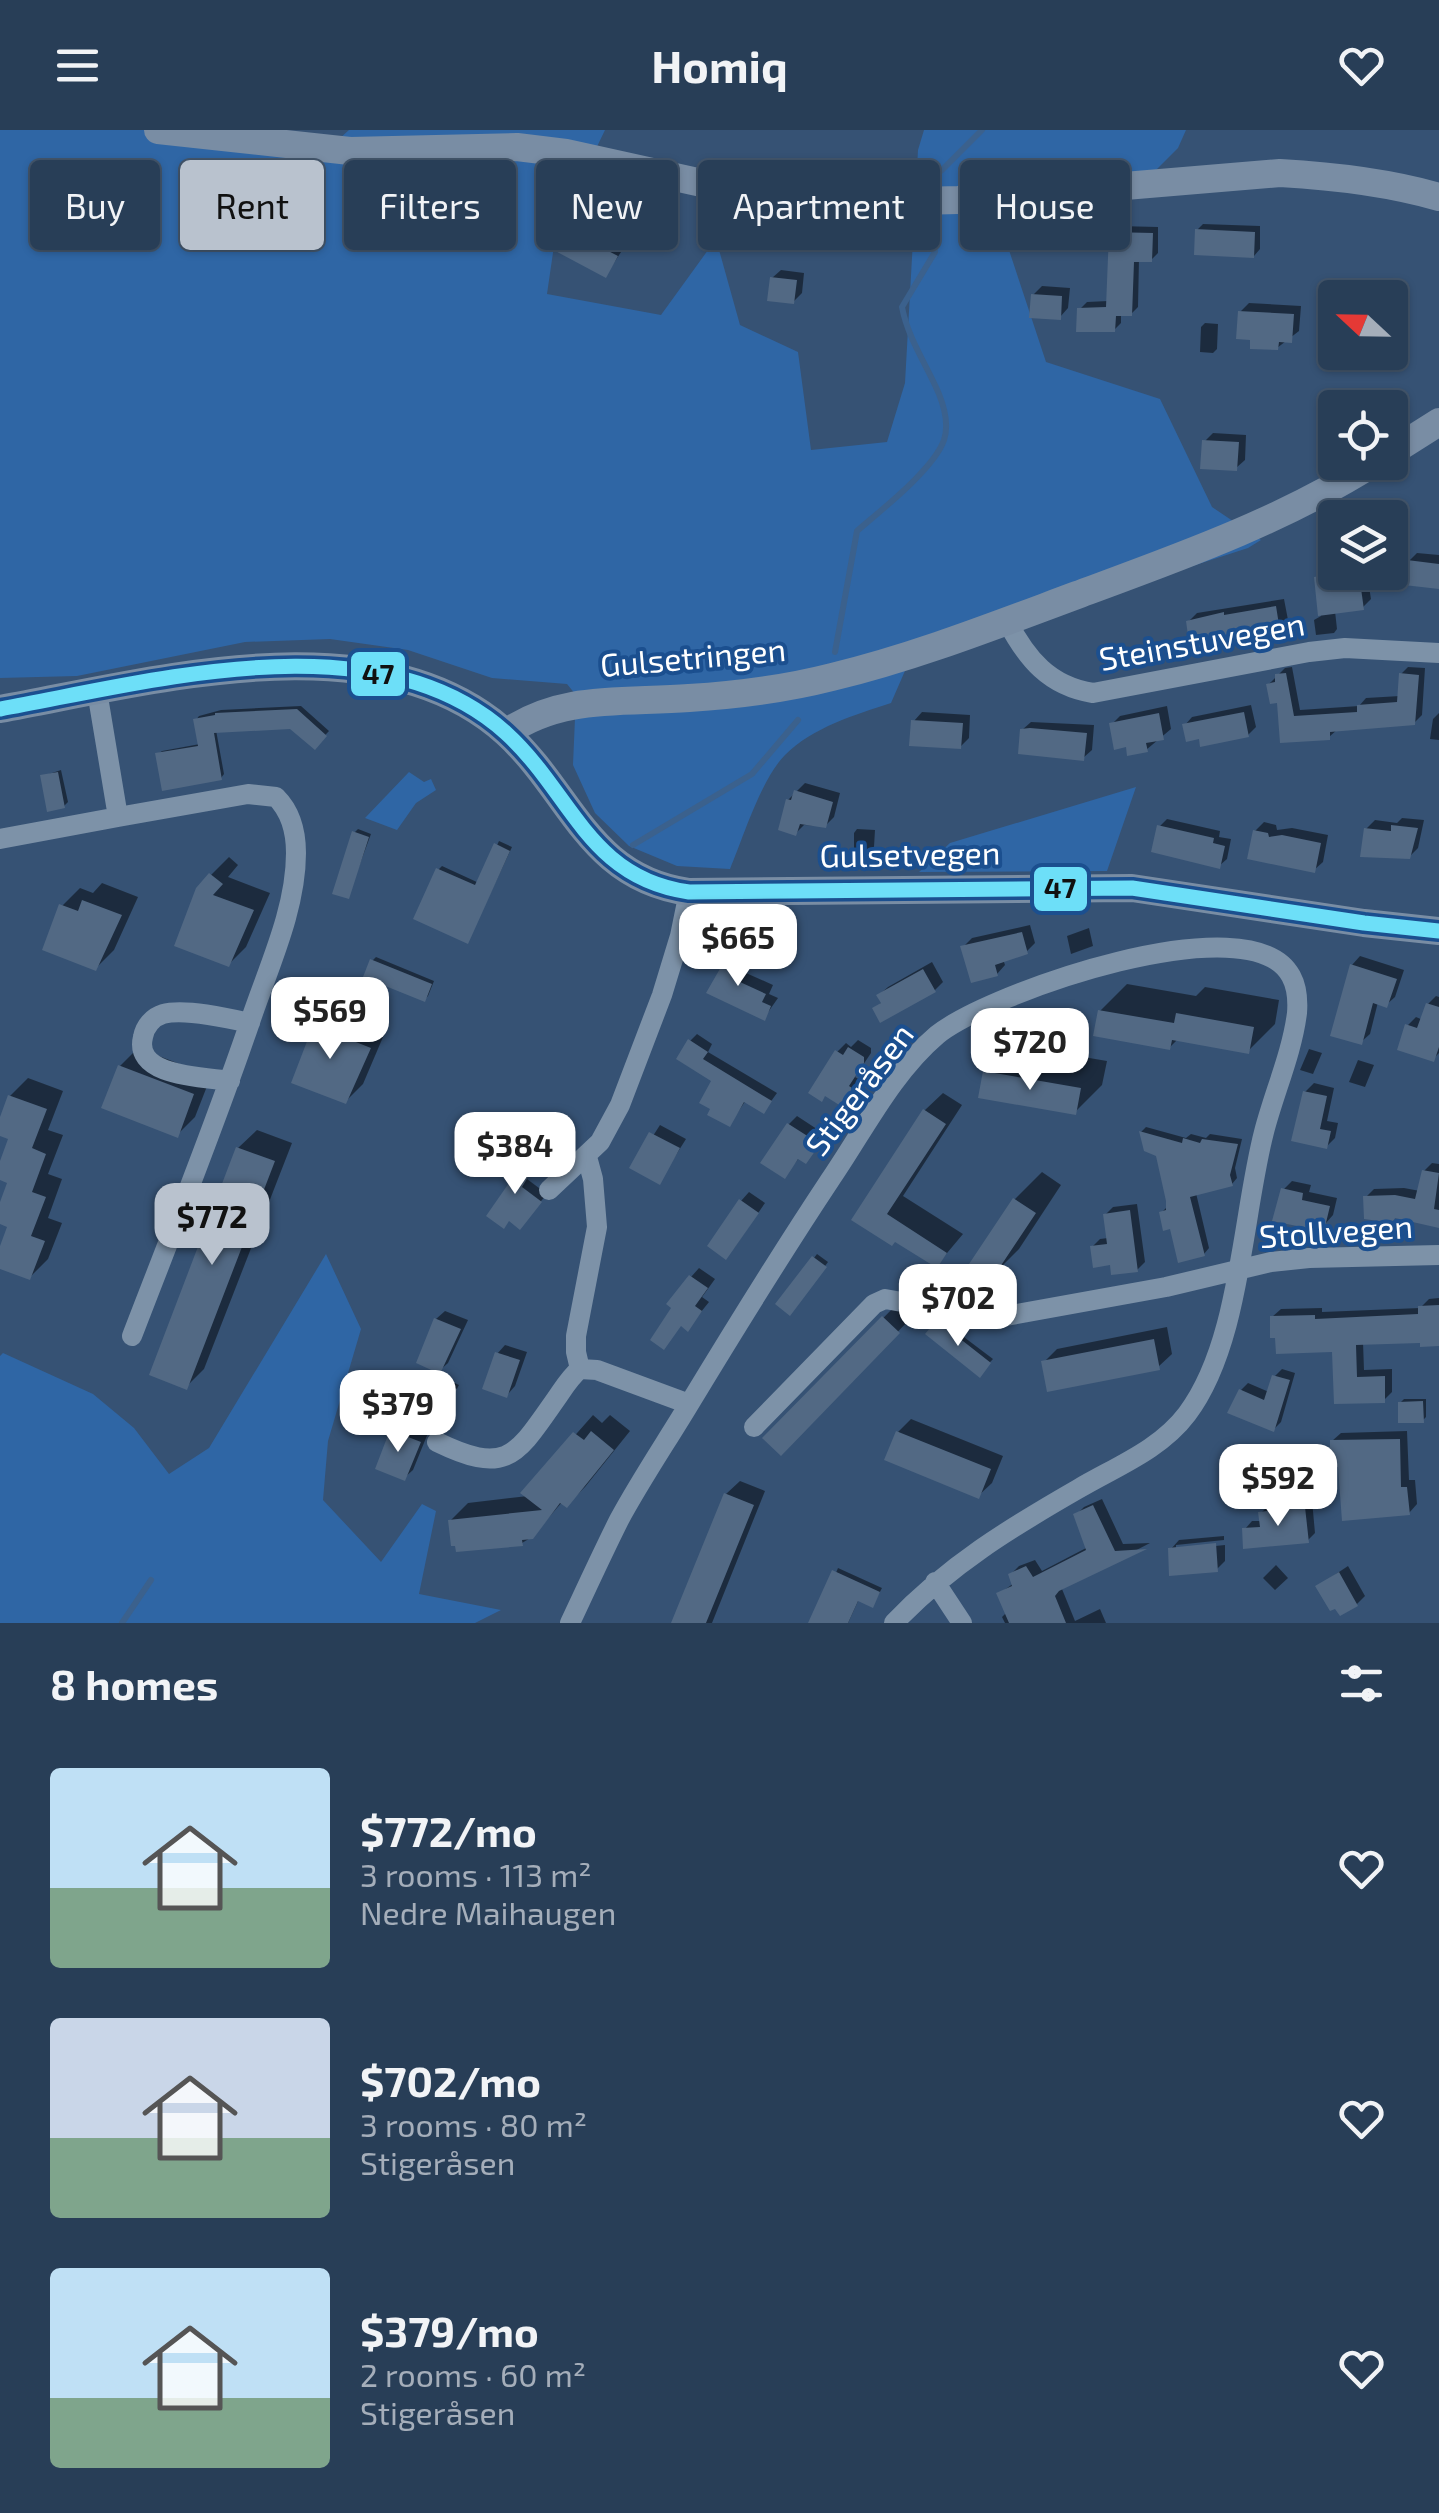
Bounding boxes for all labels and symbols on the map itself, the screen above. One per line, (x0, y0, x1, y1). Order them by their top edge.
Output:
north arrow (1318, 280, 1408, 370)
street label: Steinstuvegen (1096, 603, 1307, 677)
street label: Gulsetringen (598, 629, 787, 683)
line badge: 47 (349, 650, 407, 698)
text: 47 (362, 656, 395, 690)
street label: Gulsetvegen (819, 832, 1001, 874)
line badge: 47 (1032, 865, 1089, 913)
text: 47 (1044, 870, 1077, 904)
pin: $665 (679, 904, 797, 989)
pin: $569 (271, 977, 389, 1062)
pin: $720 (971, 1008, 1089, 1093)
street label: Stigeråsen (797, 1015, 920, 1162)
pin: $384 (456, 1112, 574, 1197)
pin: $772 (153, 1183, 271, 1268)
street label: Stollvegen (1258, 1206, 1414, 1254)
pin: $702 (899, 1264, 1017, 1349)
pin: $379 (339, 1370, 457, 1455)
pin: $592 (1219, 1444, 1337, 1529)

